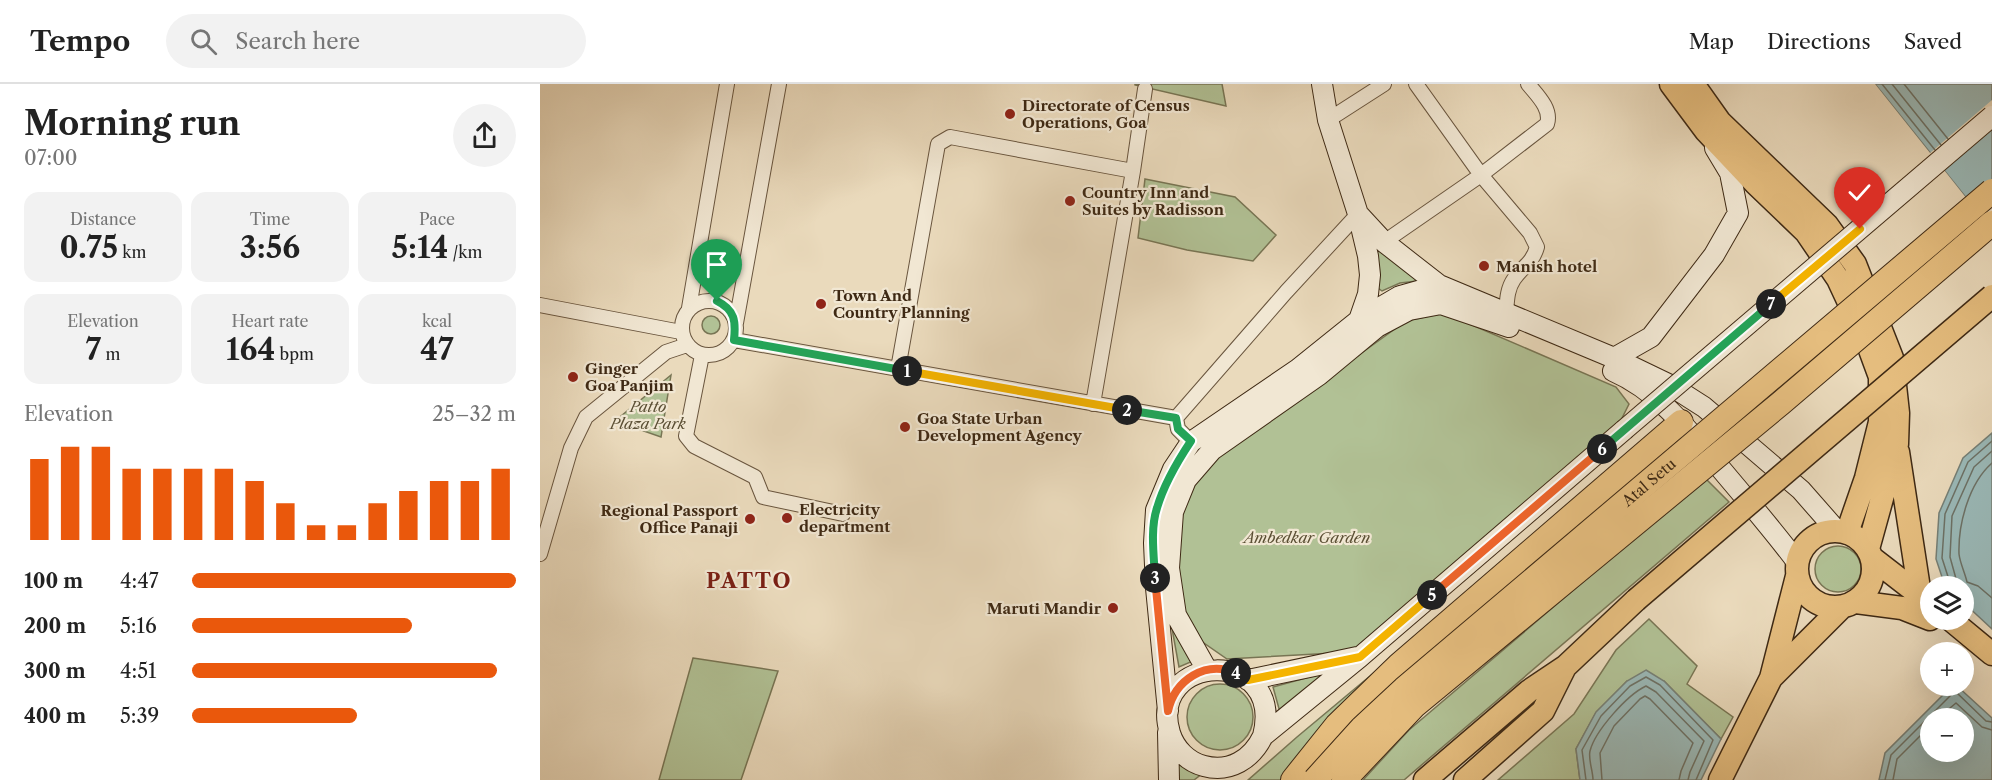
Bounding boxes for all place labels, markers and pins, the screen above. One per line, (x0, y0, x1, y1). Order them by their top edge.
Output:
place label: Directorate of Census Operations, Goa (1022, 96, 1190, 132)
marker: Directorate of Census Operations, Goa (1003, 107, 1017, 121)
pin (1834, 167, 1885, 229)
place label: Country Inn and Suites by Radisson (1082, 183, 1225, 219)
marker: Country Inn and Suites by Radisson (1063, 194, 1077, 208)
pin (691, 239, 742, 301)
place label: Manish hotel (1496, 257, 1597, 276)
marker: Manish hotel (1477, 259, 1491, 273)
place label: Town And Country Planning (833, 286, 970, 322)
pin: 7 (1756, 289, 1786, 319)
marker: Town And Country Planning (814, 297, 828, 311)
pin: 1 (892, 356, 922, 386)
place label: Ginger Goa Panjim (585, 359, 674, 395)
marker: Ginger Goa Panjim (566, 370, 580, 384)
pin: 2 (1112, 395, 1142, 425)
place label: Goa State Urban Development Agency (917, 409, 1082, 445)
marker: Goa State Urban Development Agency (898, 420, 912, 434)
pin: 6 (1587, 434, 1617, 464)
place label: Electricity department (799, 500, 890, 536)
place label: Regional Passport Office Panaji (600, 501, 739, 537)
marker: Electricity department (780, 511, 794, 525)
marker: Regional Passport Office Panaji (743, 512, 757, 526)
pin: 3 (1140, 563, 1170, 593)
pin: 5 (1417, 580, 1447, 610)
place label: Maruti Mandir (987, 599, 1102, 618)
marker: Maruti Mandir (1106, 601, 1120, 615)
pin: 4 (1221, 658, 1251, 688)

